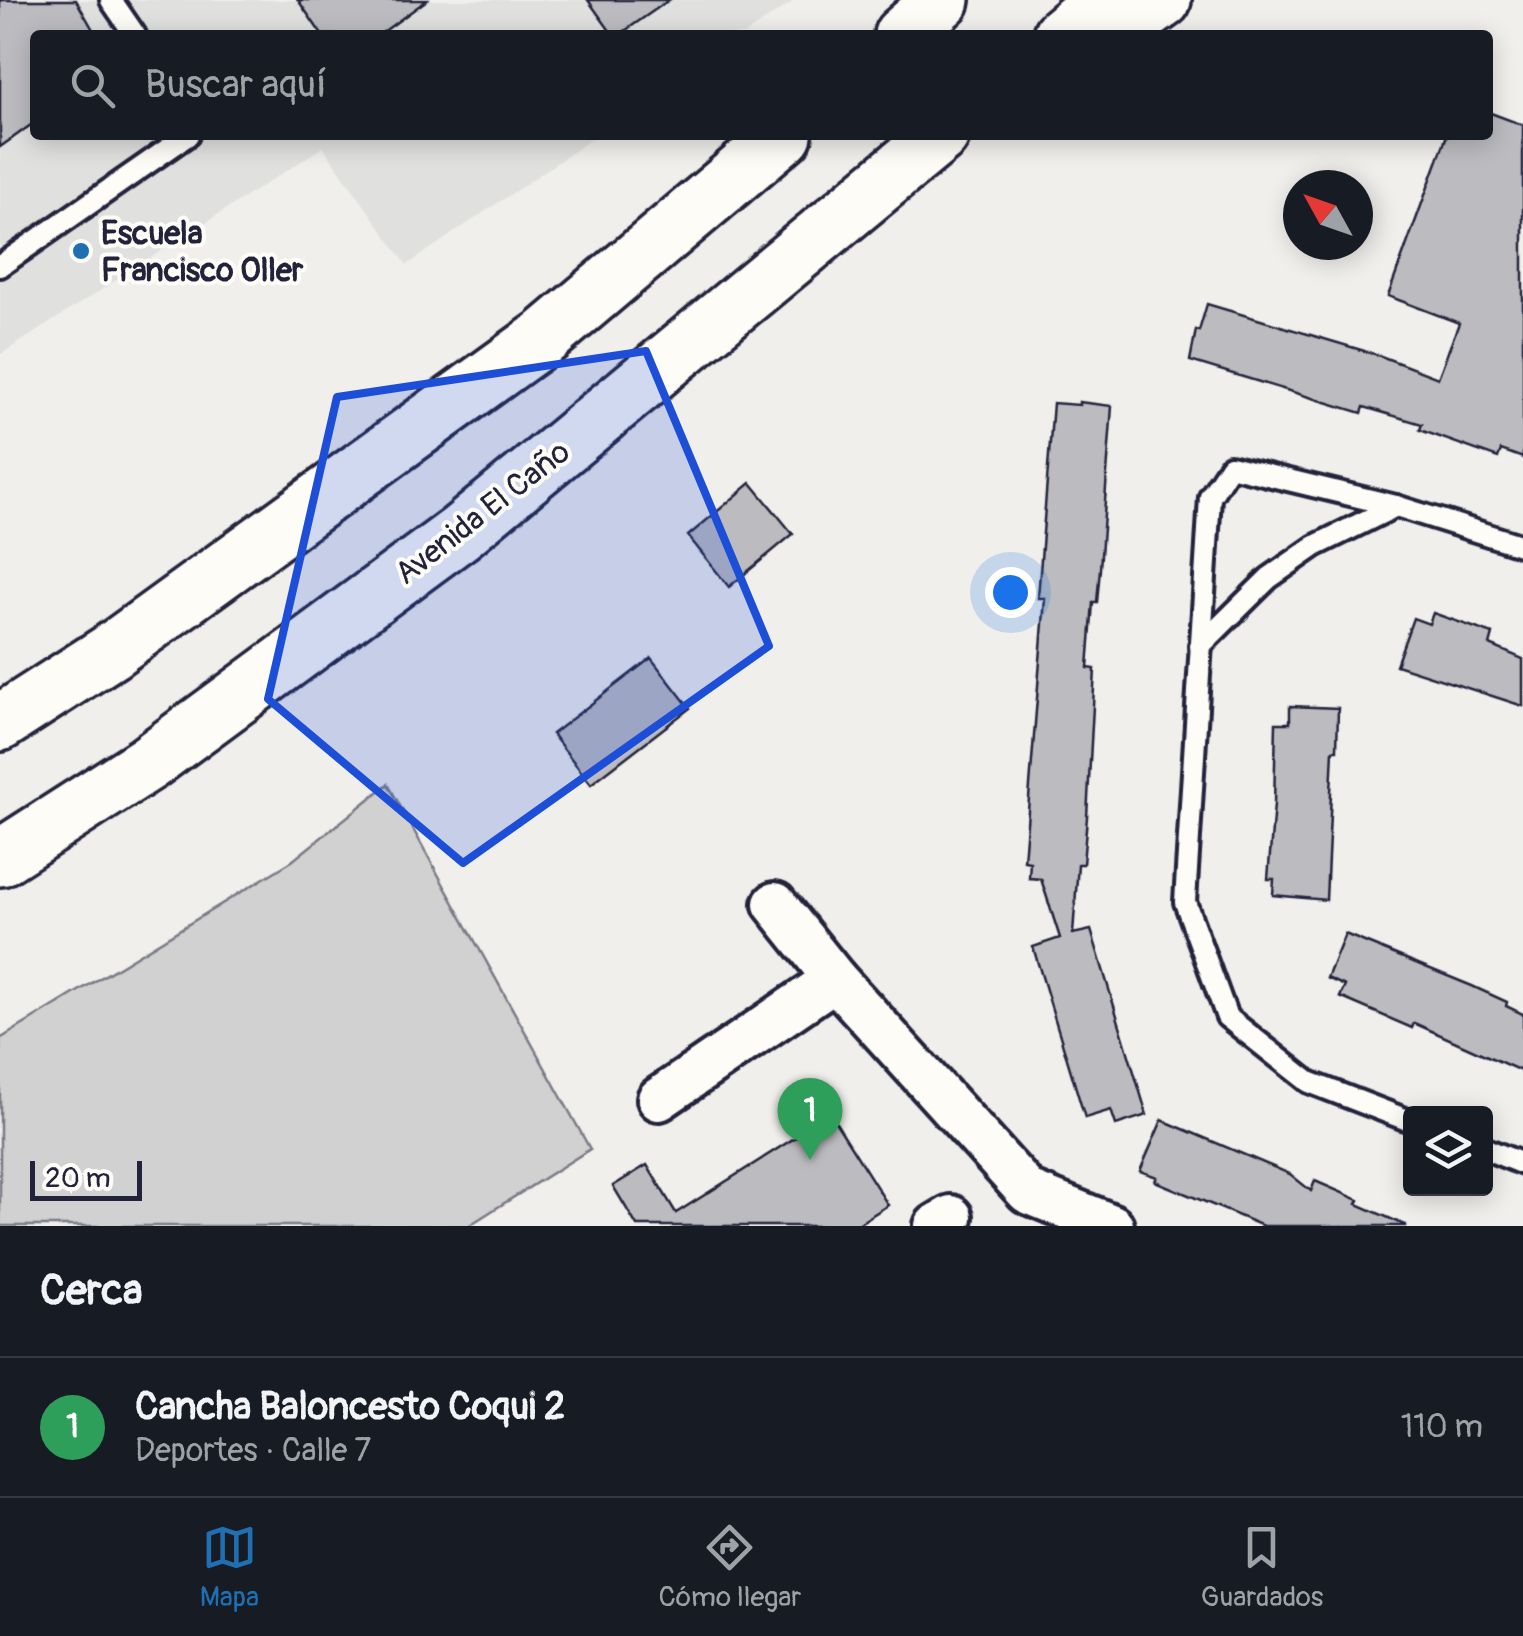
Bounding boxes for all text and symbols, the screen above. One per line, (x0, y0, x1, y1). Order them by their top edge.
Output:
search box (30, 30, 1493, 140)
icon: search (65, 58, 120, 113)
text: Buscar aquí (145, 61, 327, 109)
north arrow (1283, 170, 1373, 260)
place label: Escuela Francisco Oller (101, 214, 304, 291)
marker: Escuela Francisco Oller (70, 240, 92, 262)
street label: Avenida El Caño (387, 432, 578, 594)
your location (985, 567, 1036, 618)
pin: 1 (778, 1078, 842, 1160)
map controls (1403, 1106, 1493, 1196)
button: layers (1403, 1106, 1493, 1196)
scale bar (30, 1156, 142, 1200)
text: 20 m (45, 1161, 111, 1196)
text: Cerca (40, 1265, 142, 1317)
text: Cancha Baloncesto Coqui 2 (135, 1383, 565, 1431)
text: 1 (66, 1407, 79, 1447)
text: 110 m (1401, 1407, 1483, 1447)
text: Deportes · Calle 7 (135, 1431, 371, 1471)
tab: Mapa (200, 1520, 259, 1615)
tab: Cómo llegar (659, 1520, 801, 1615)
tab: Guardados (1201, 1520, 1323, 1615)

